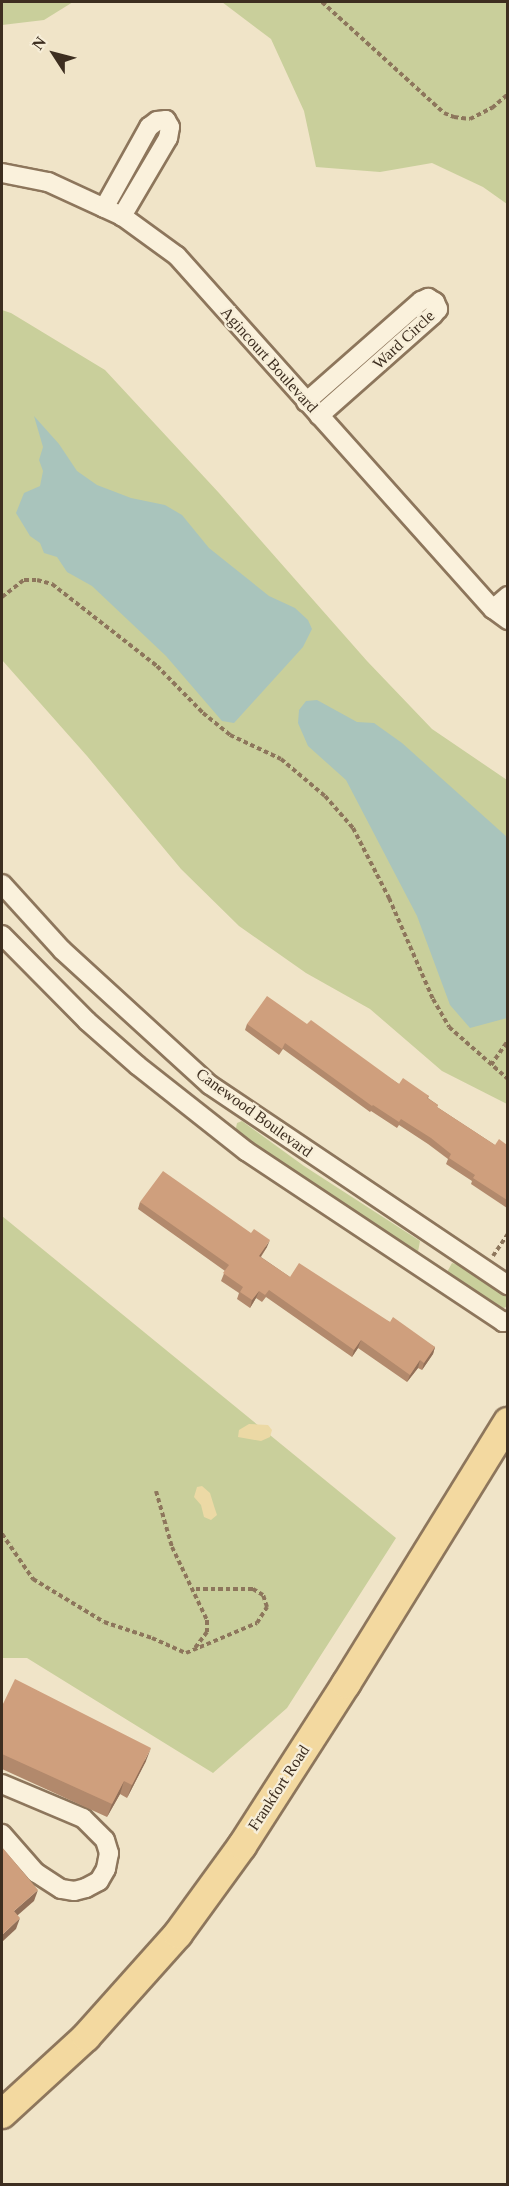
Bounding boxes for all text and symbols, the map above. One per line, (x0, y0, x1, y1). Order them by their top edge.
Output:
north arrow (24, 24, 84, 84)
text: N (29, 33, 49, 53)
street label: Agincourt Boulevard (217, 303, 321, 417)
street label: Ward Circle (369, 307, 439, 373)
street label: Canewood Boulevard (192, 1064, 316, 1162)
street label: Frankfort Road (244, 1742, 314, 1834)

